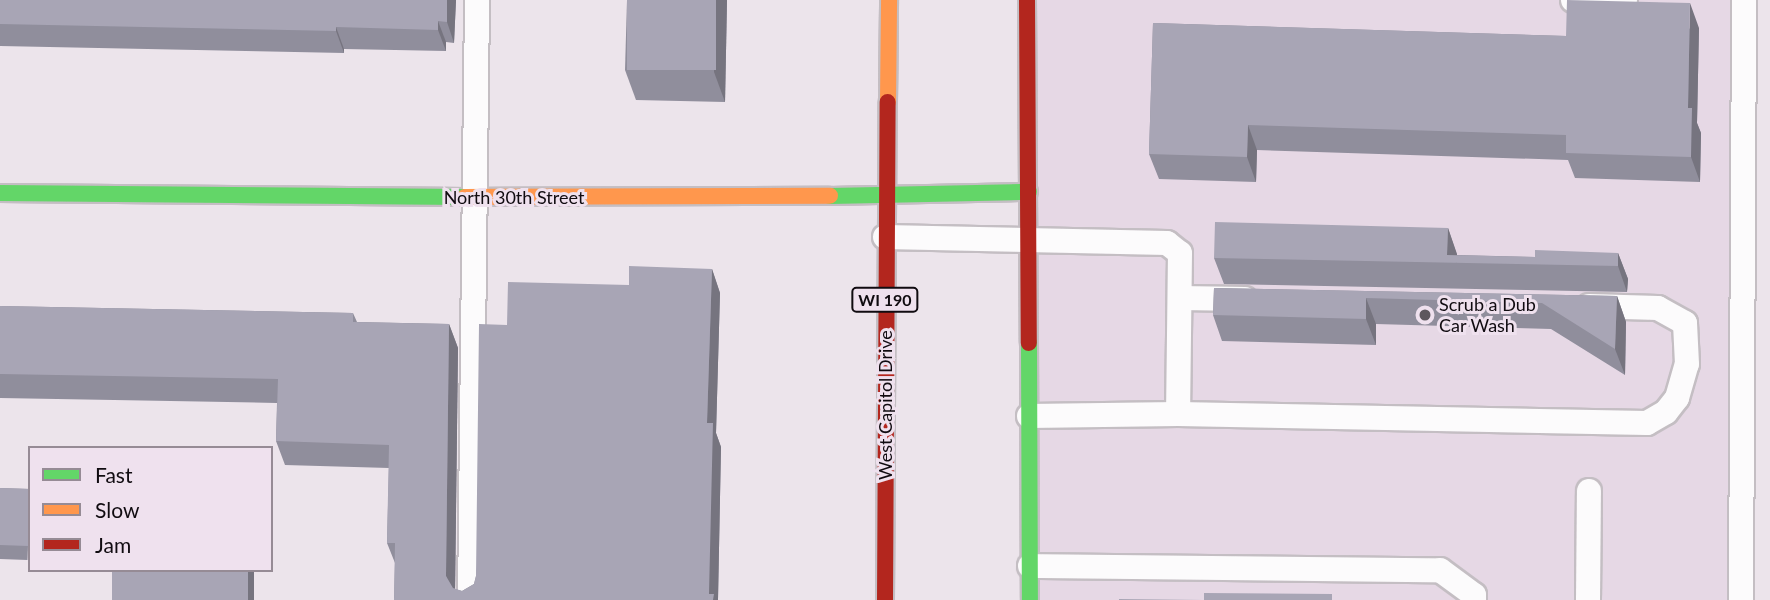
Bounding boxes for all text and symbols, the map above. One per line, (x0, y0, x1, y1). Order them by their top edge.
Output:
street label: North 30th Street (444, 186, 584, 208)
road number: WI 190 (850, 288, 920, 312)
place label: Scrub a Dub Car Wash (1439, 294, 1536, 336)
marker: Scrub a Dub Car Wash (1417, 307, 1433, 323)
street label: West Capitol Drive (874, 330, 896, 480)
legend (28, 446, 273, 572)
text: Fast (95, 462, 132, 487)
text: Slow (95, 497, 139, 522)
text: Jam (95, 532, 131, 557)

